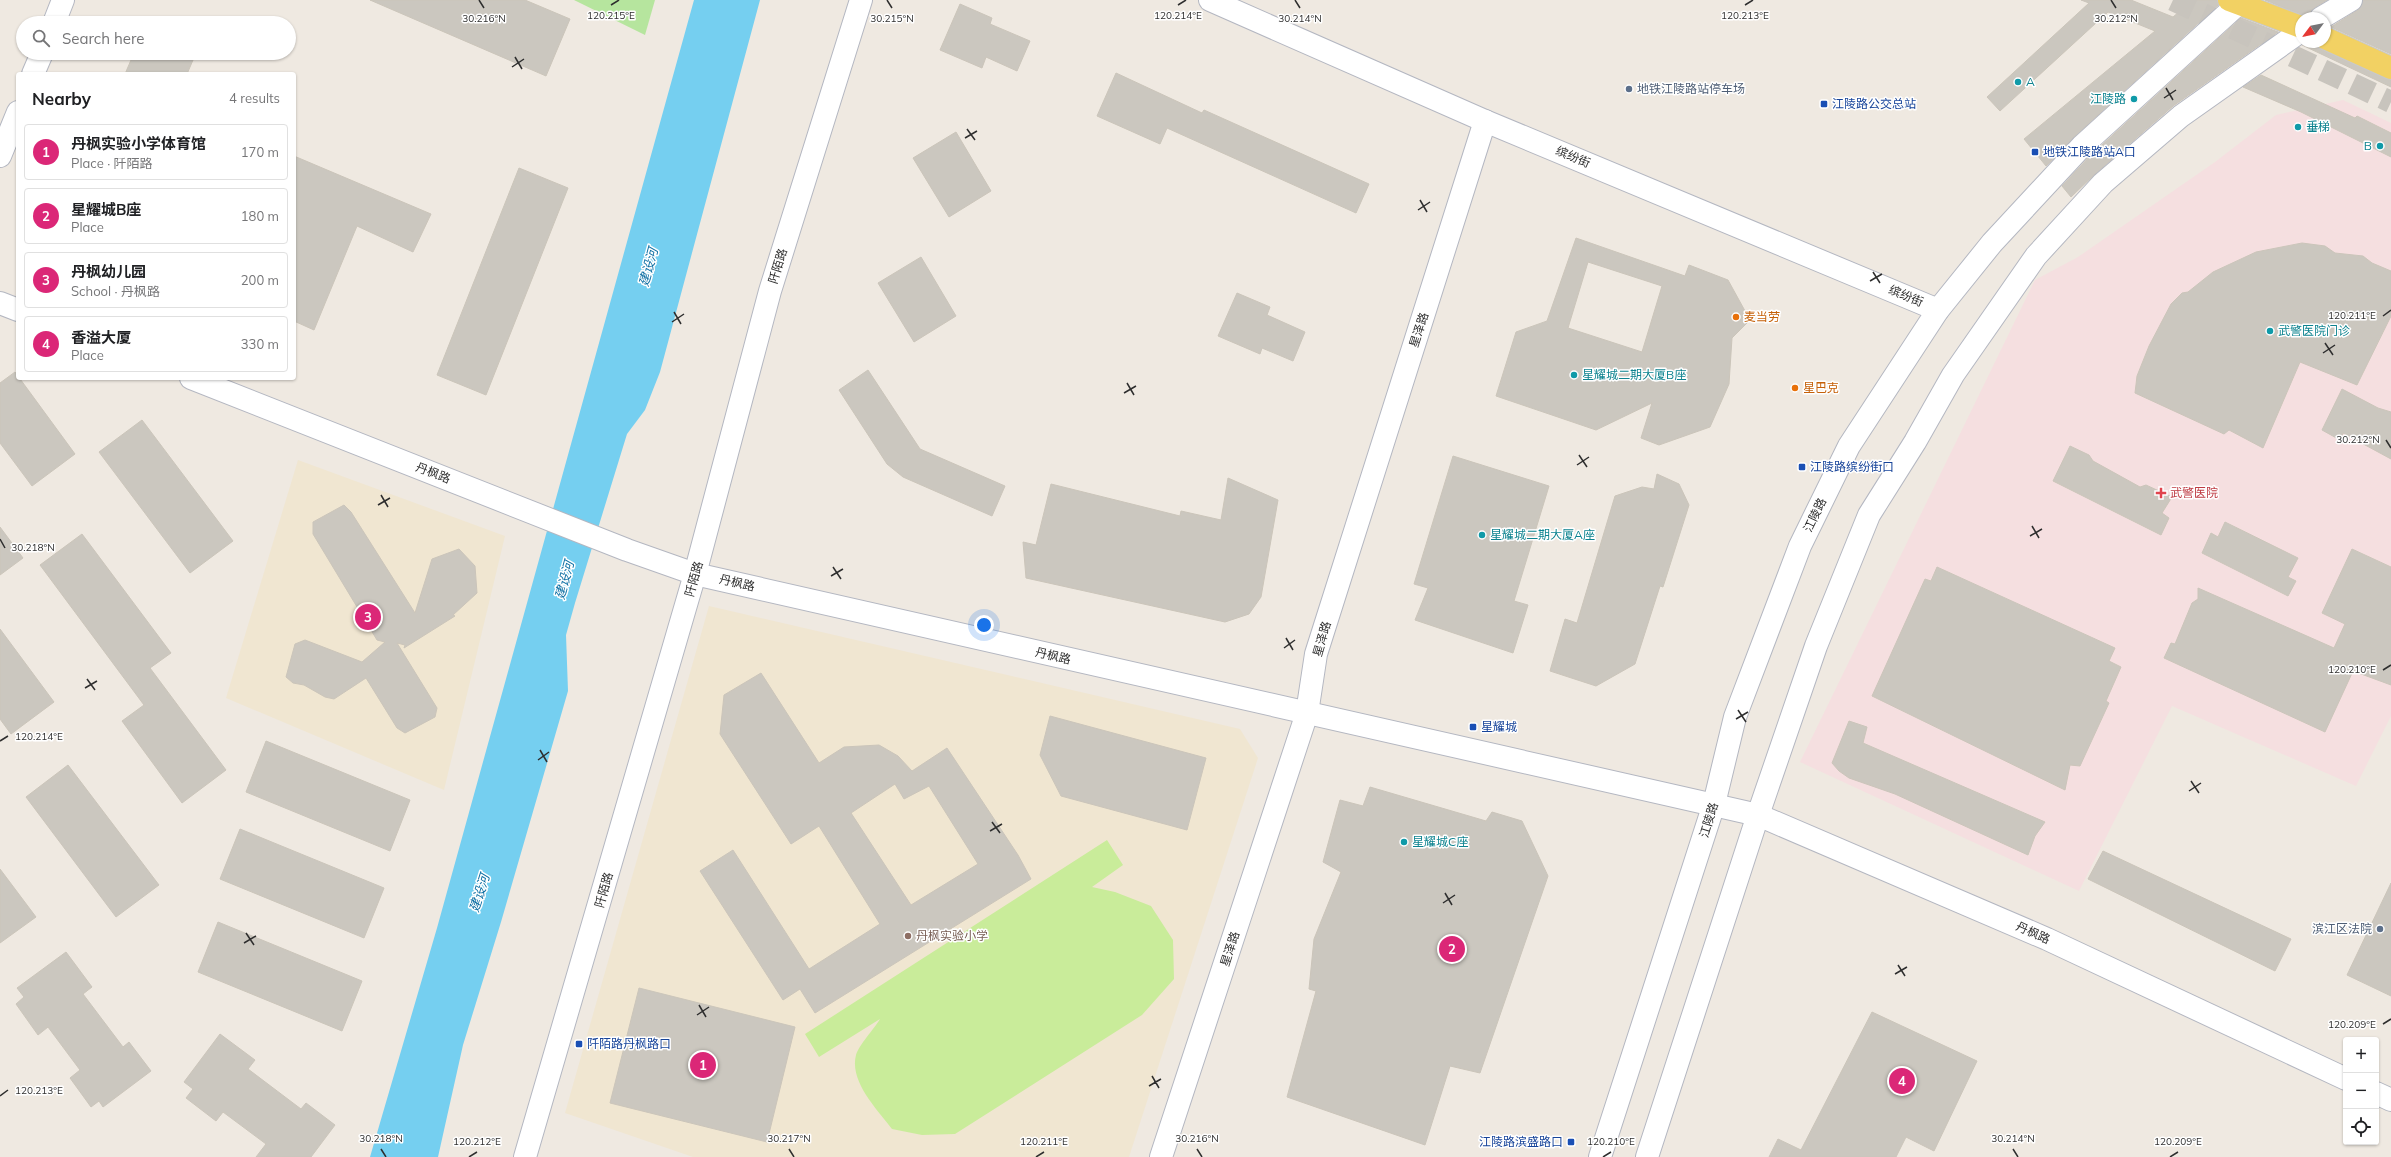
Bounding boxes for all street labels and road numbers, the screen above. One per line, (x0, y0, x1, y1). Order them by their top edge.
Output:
street label: 缤纷街 (1554, 143, 1593, 170)
street label: 阡陌路 (765, 246, 790, 285)
street label: 缤纷街 (1887, 282, 1926, 309)
street label: 星泽路 (1406, 310, 1431, 349)
street label: 丹枫路 (414, 459, 453, 486)
street label: 江陵路 (1800, 495, 1829, 534)
street label: 阡陌路 (681, 559, 706, 598)
street label: 丹枫路 (718, 571, 756, 594)
street label: 星泽路 (1309, 619, 1334, 658)
street label: 丹枫路 (1034, 644, 1072, 667)
street label: 江陵路 (1696, 800, 1721, 839)
street label: 阡陌路 (591, 870, 616, 909)
street label: 丹枫路 (2014, 918, 2053, 947)
street label: 星泽路 (1217, 929, 1242, 968)

